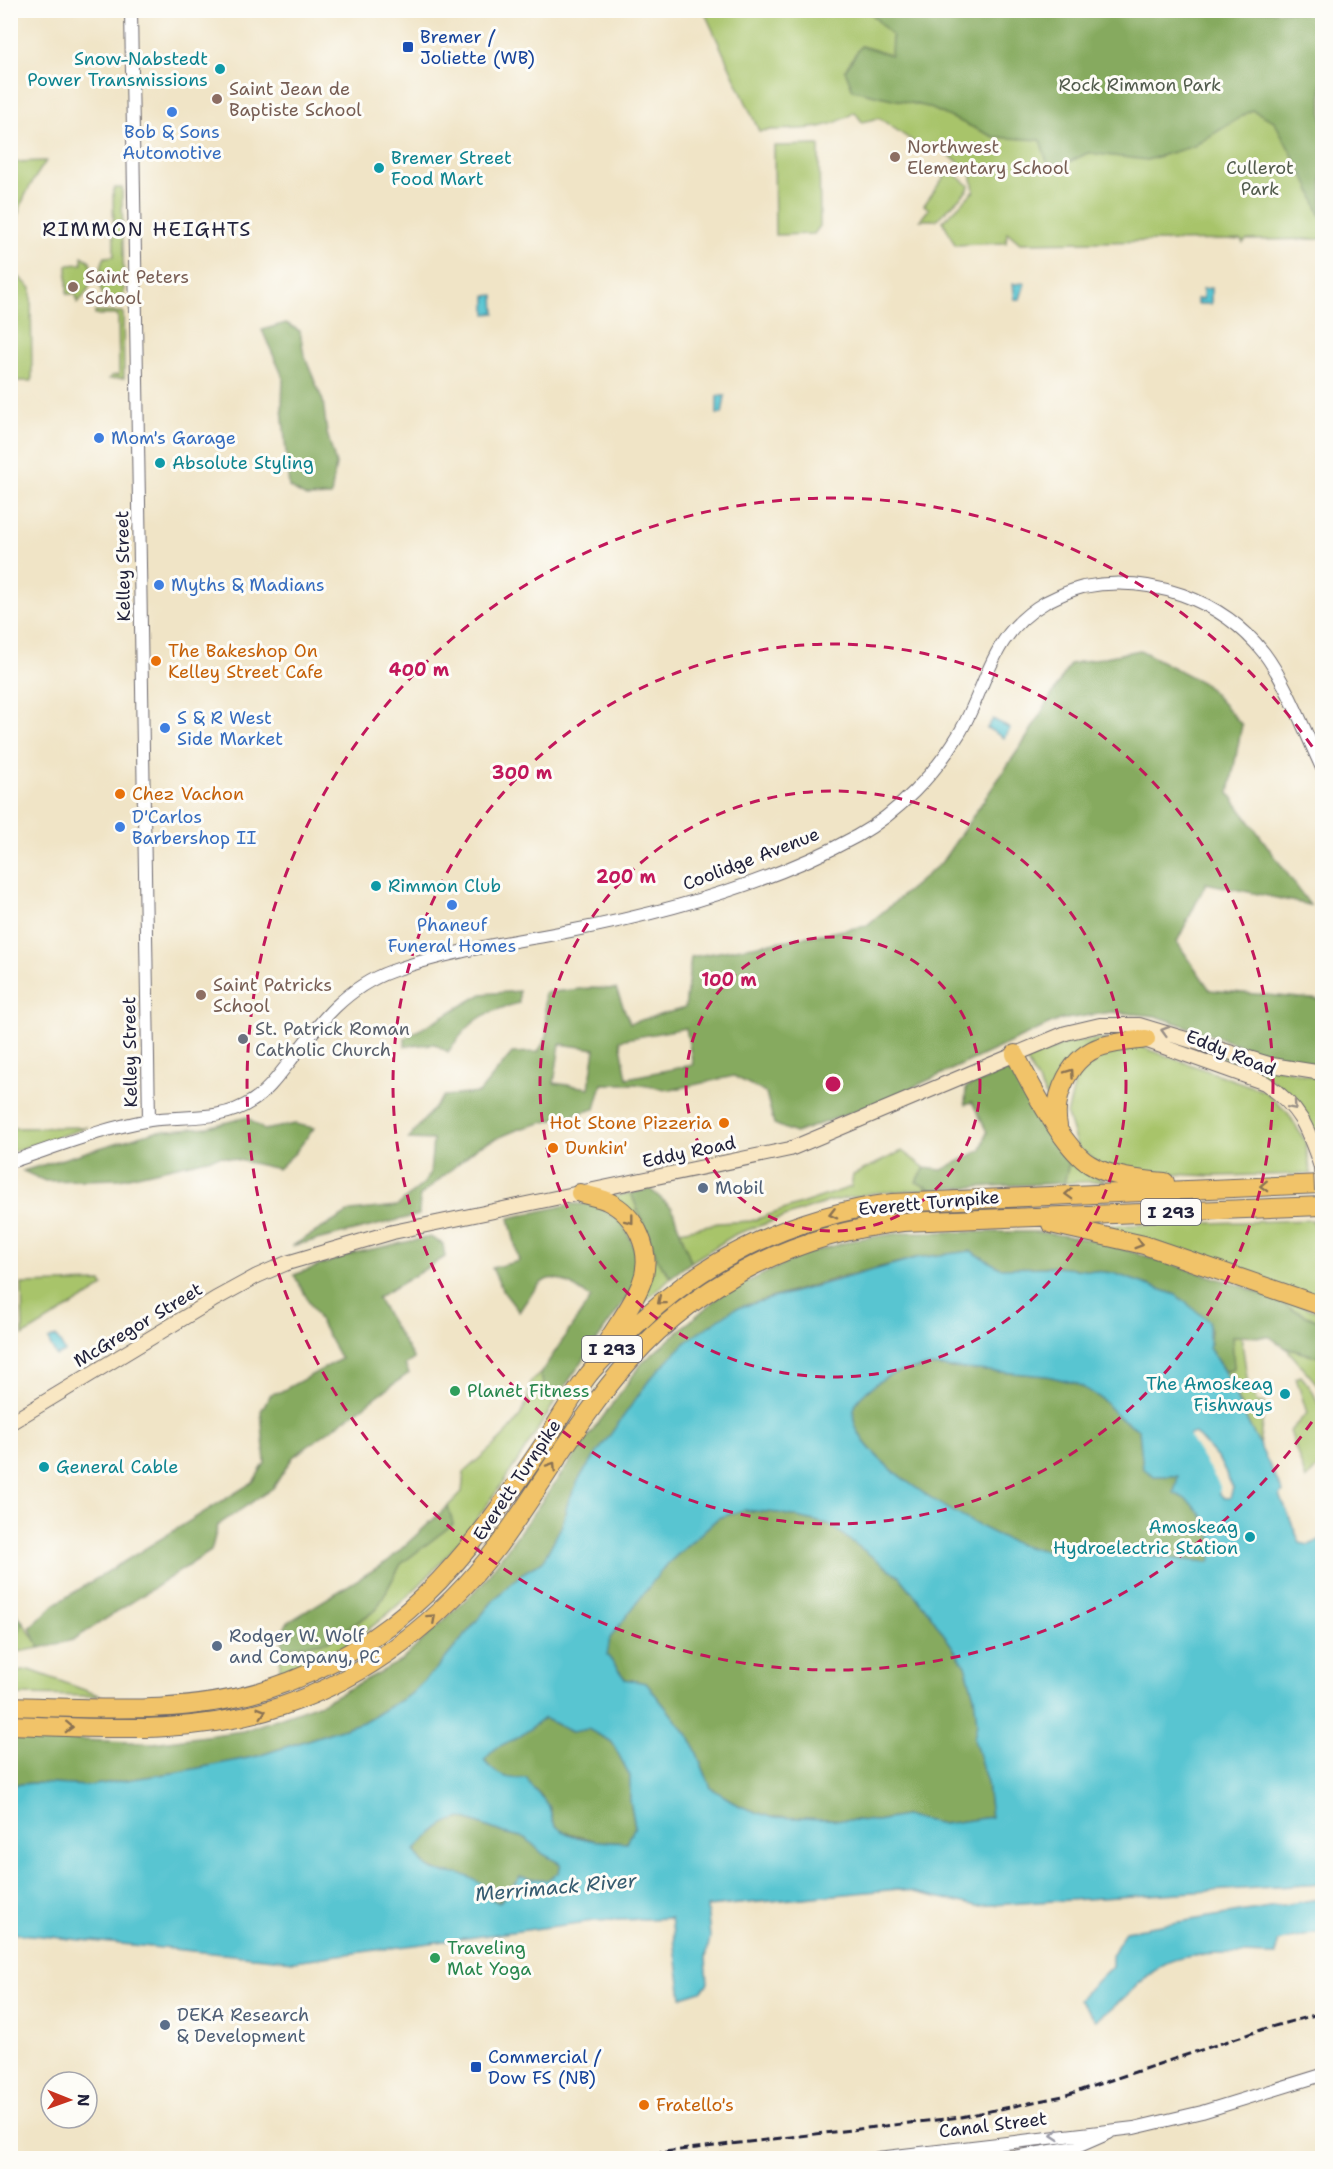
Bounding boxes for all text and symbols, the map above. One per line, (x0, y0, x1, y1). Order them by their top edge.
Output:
place label: Bremer / Joliette (WB) (420, 25, 535, 70)
marker: Bremer / Joliette (WB) (401, 40, 415, 54)
place label: Snow-Nabstedt Power Transmissions (27, 47, 208, 92)
marker: Snow-Nabstedt Power Transmissions (213, 62, 227, 76)
park label: Rock Rimmon Park (1059, 73, 1221, 97)
place label: Saint Jean de Baptiste School (229, 77, 362, 122)
marker: Saint Jean de Baptiste School (210, 92, 224, 106)
marker: Bob & Sons Automotive (165, 105, 179, 119)
place label: Bob & Sons Automotive (122, 120, 222, 165)
place label: Northwest Elementary School (907, 135, 1070, 180)
place label: Bremer Street Food Mart (391, 146, 512, 191)
marker: Northwest Elementary School (888, 150, 902, 164)
park label: Cullerot Park (1226, 156, 1294, 201)
marker: Bremer Street Food Mart (372, 161, 386, 175)
district label: RIMMON HEIGHTS (42, 216, 252, 242)
place label: Saint Peters School (85, 265, 189, 310)
marker: Saint Peters School (66, 280, 80, 294)
place label: Mom's Garage (111, 426, 236, 450)
marker: Mom's Garage (92, 431, 106, 445)
place label: Absolute Styling (172, 451, 314, 475)
marker: Absolute Styling (153, 456, 167, 470)
street label: Kelley Street (110, 510, 136, 622)
place label: Myths & Madians (171, 573, 325, 597)
marker: Myths & Madians (152, 578, 166, 592)
place label: The Bakeshop On Kelley Street Cafe (168, 639, 323, 684)
marker: The Bakeshop On Kelley Street Cafe (149, 654, 163, 668)
text: 400 m (389, 658, 450, 682)
place label: S & R West Side Market (177, 706, 283, 751)
marker: S & R West Side Market (158, 721, 172, 735)
text: 300 m (492, 761, 553, 785)
place label: Chez Vachon (132, 782, 244, 806)
marker: Chez Vachon (113, 787, 127, 801)
place label: D'Carlos Barbershop II (132, 805, 256, 850)
marker: D'Carlos Barbershop II (113, 820, 127, 834)
street label: Coolidge Avenue (679, 822, 823, 896)
text: 200 m (596, 865, 657, 889)
place label: Rimmon Club (388, 874, 501, 898)
marker: Rimmon Club (369, 879, 383, 893)
marker: Phaneuf Funeral Homes (445, 898, 459, 912)
place label: Phaneuf Funeral Homes (388, 913, 516, 958)
text: 100 m (701, 968, 757, 992)
place label: Saint Patricks School (213, 973, 332, 1018)
marker: Saint Patricks School (194, 988, 208, 1002)
street label: Kelley Street (117, 996, 143, 1108)
place label: St. Patrick Roman Catholic Church (255, 1017, 410, 1062)
street label: Eddy Road (1183, 1024, 1279, 1082)
one-way arrow (1160, 1026, 1170, 1039)
marker: St. Patrick Roman Catholic Church (236, 1032, 250, 1046)
one-way arrow (1063, 1069, 1074, 1080)
centre of rings (823, 1074, 843, 1094)
one-way arrow (1286, 1099, 1297, 1110)
place label: Hot Stone Pizzeria (550, 1111, 712, 1135)
marker: Hot Stone Pizzeria (717, 1116, 731, 1130)
street label: Eddy Road (640, 1130, 738, 1174)
place label: Dunkin' (565, 1136, 628, 1160)
marker: Dunkin' (546, 1141, 560, 1155)
place label: Mobil (715, 1176, 764, 1200)
one-way arrow (1260, 1180, 1269, 1192)
marker: Mobil (696, 1181, 710, 1195)
street label: Everett Turnpike (857, 1185, 1001, 1221)
one-way arrow (1065, 1188, 1074, 1200)
road number: I 293 (1141, 1199, 1201, 1225)
one-way arrow (829, 1206, 839, 1219)
one-way arrow (622, 1213, 633, 1224)
one-way arrow (1133, 1237, 1144, 1249)
street label: McGregor Street (69, 1277, 207, 1373)
one-way arrow (657, 1294, 668, 1305)
road number: I 293 (582, 1336, 642, 1362)
place label: The Amoskeag Fishways (1146, 1372, 1273, 1417)
place label: Planet Fitness (467, 1379, 590, 1403)
marker: Planet Fitness (448, 1384, 462, 1398)
marker: The Amoskeag Fishways (1278, 1387, 1292, 1401)
street label: Everett Turnpike (467, 1415, 567, 1545)
place label: General Cable (56, 1455, 178, 1479)
marker: General Cable (37, 1460, 51, 1474)
one-way arrow (545, 1462, 556, 1473)
place label: Amoskeag Hydroelectric Station (1053, 1515, 1238, 1560)
marker: Amoskeag Hydroelectric Station (1243, 1530, 1257, 1544)
one-way arrow (425, 1614, 435, 1625)
place label: Rodger W. Wolf and Company, PC (229, 1624, 380, 1669)
marker: Rodger W. Wolf and Company, PC (210, 1639, 224, 1653)
one-way arrow (256, 1707, 267, 1719)
one-way arrow (64, 1721, 73, 1734)
water label: Merrimack River (474, 1867, 639, 1907)
place label: Traveling Mat Yoga (447, 1936, 531, 1981)
marker: Traveling Mat Yoga (428, 1951, 442, 1965)
place label: DEKA Research & Development (177, 2003, 309, 2048)
marker: DEKA Research & Development (158, 2018, 172, 2032)
place label: Commercial / Dow FS (NB) (488, 2045, 602, 2090)
marker: Commercial / Dow FS (NB) (469, 2060, 483, 2074)
north arrow (39, 2070, 99, 2130)
place label: Fratello's (656, 2093, 734, 2117)
text: N (73, 2094, 94, 2107)
marker: Fratello's (637, 2098, 651, 2112)
street label: Canal Street (938, 2106, 1048, 2144)
one-way arrow (1050, 2129, 1059, 2141)

